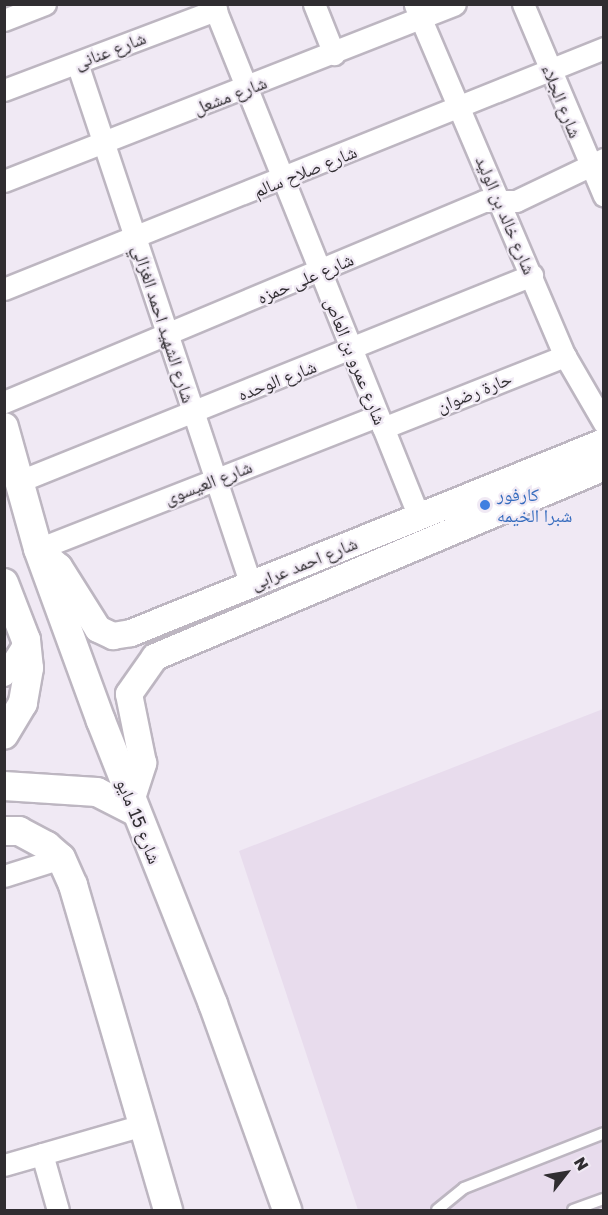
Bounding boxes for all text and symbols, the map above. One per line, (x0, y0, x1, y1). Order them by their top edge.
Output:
street label: شارع عنانى (71, 26, 149, 74)
street label: شارع الجلاء (537, 61, 587, 141)
street label: شارع مشعل (190, 71, 270, 119)
street label: شارع صلاح سالم (250, 140, 360, 202)
street label: شارع خالد بن الوليد (471, 152, 541, 278)
street label: شارع الشهيد احمد الغزالي (128, 242, 200, 406)
street label: شارع على حمزه (254, 248, 356, 308)
street label: شارع عمرو بن العاص (321, 294, 391, 428)
street label: شارع الوحده (235, 355, 319, 405)
street label: حارة رضوان (433, 367, 515, 417)
street label: شارع العيسوى (161, 455, 255, 509)
place label: كارفور شبرا الخيمه (497, 484, 572, 526)
marker: كارفور شبرا الخيمه (478, 498, 492, 512)
street label: شارع احمد عرابى (248, 532, 360, 594)
street label: شارع 15 مايو (112, 775, 166, 867)
north arrow (536, 1143, 596, 1203)
text: N (570, 1153, 593, 1174)

